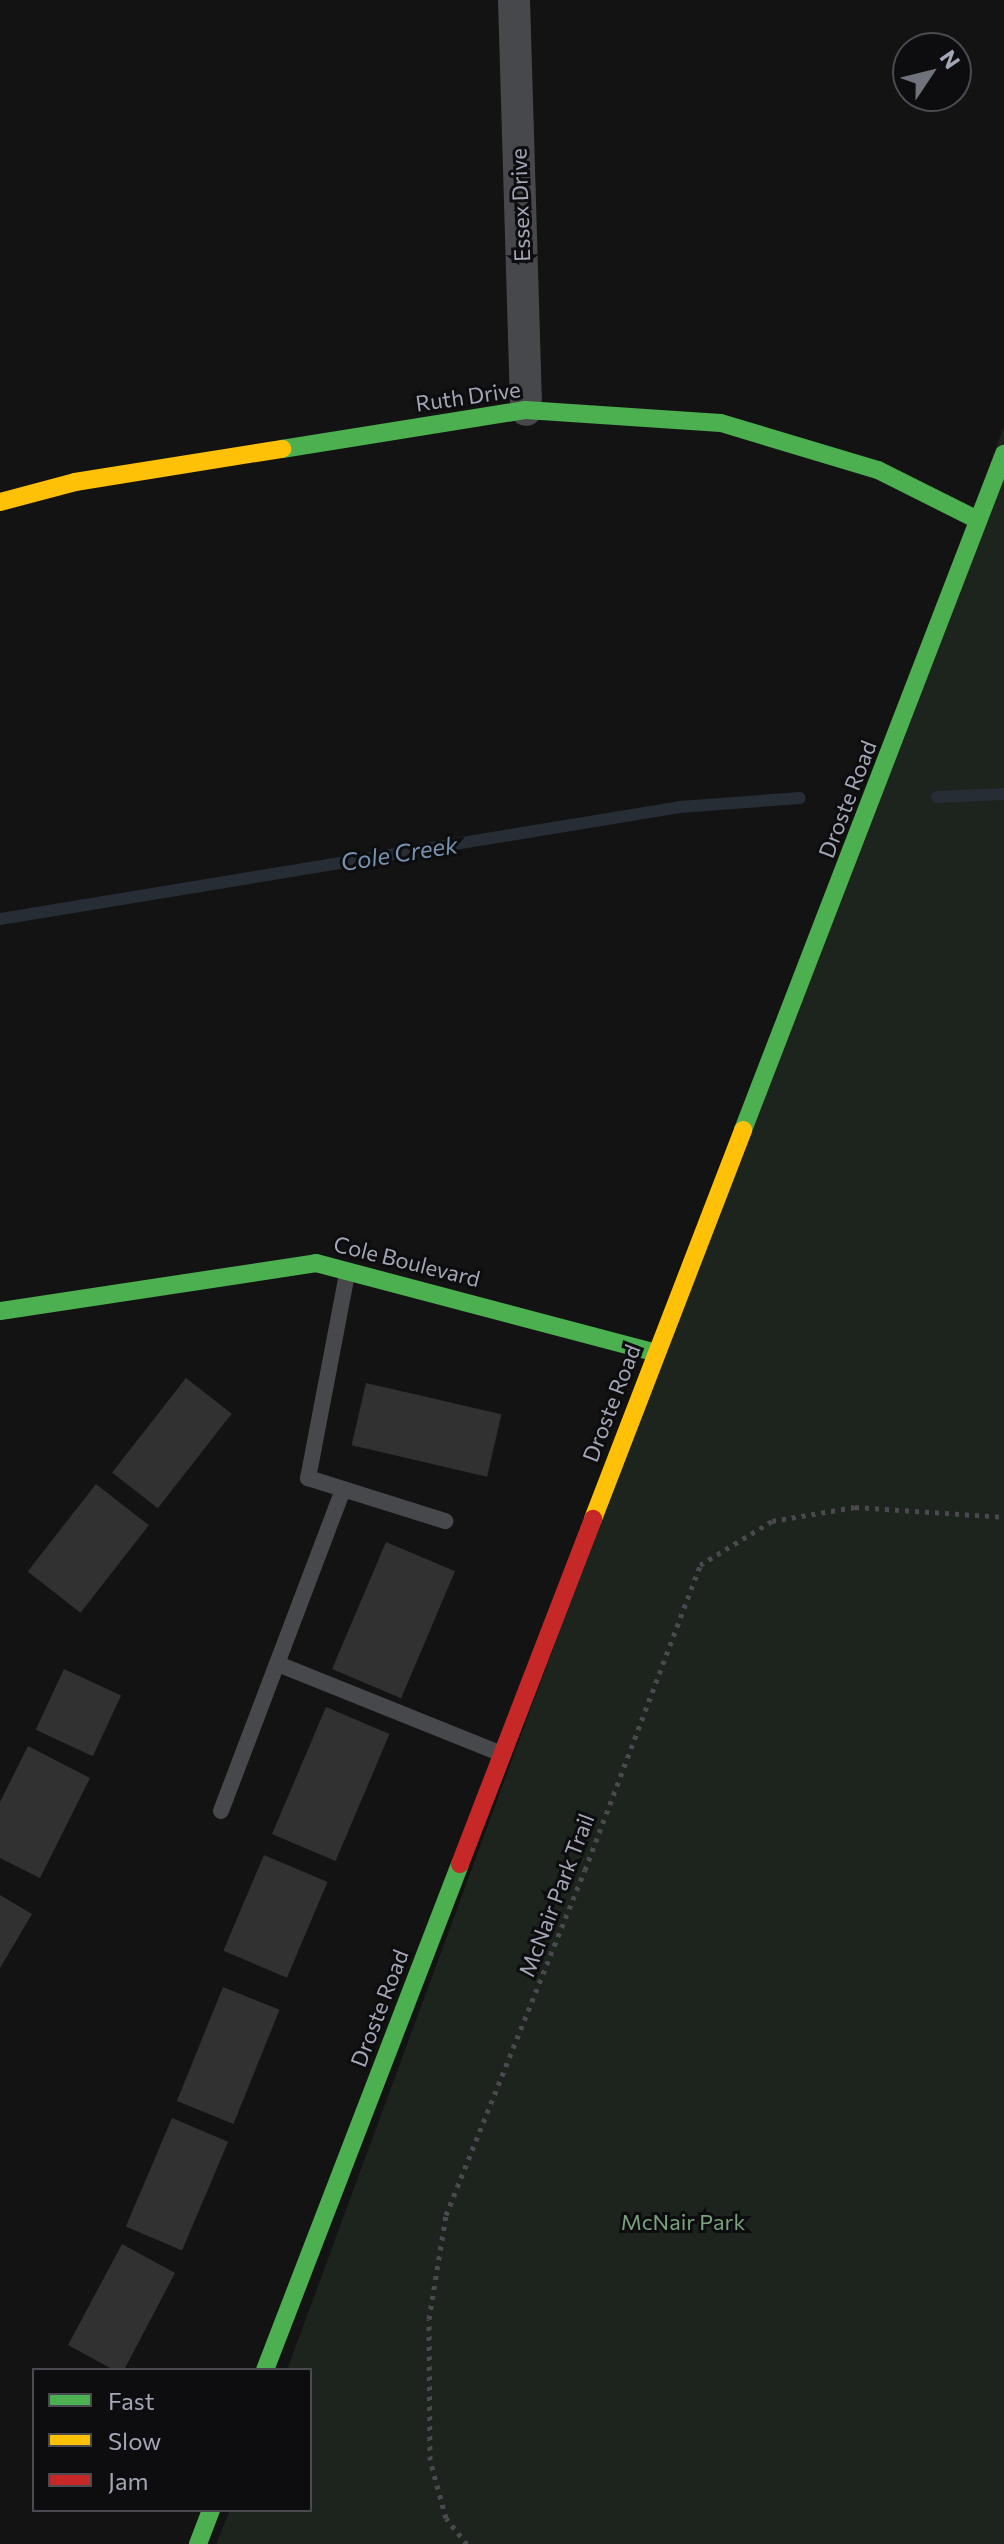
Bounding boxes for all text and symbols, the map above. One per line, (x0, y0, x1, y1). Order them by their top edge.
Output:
north arrow (892, 32, 972, 112)
text: N (935, 45, 966, 74)
street label: Essex Drive (505, 148, 535, 262)
street label: Ruth Drive (414, 376, 522, 416)
street label: Droste Road (813, 737, 881, 861)
water label: Cole Creek (338, 830, 460, 876)
street label: Cole Boulevard (331, 1230, 483, 1292)
street label: Droste Road (577, 1341, 645, 1465)
street label: McNair Park Trail (513, 1810, 599, 1980)
street label: Droste Road (345, 1946, 413, 2070)
park label: McNair Park (621, 2209, 745, 2235)
legend (32, 2368, 312, 2512)
text: Fast (108, 2386, 155, 2415)
text: Slow (108, 2426, 161, 2455)
text: Jam (108, 2466, 148, 2495)

